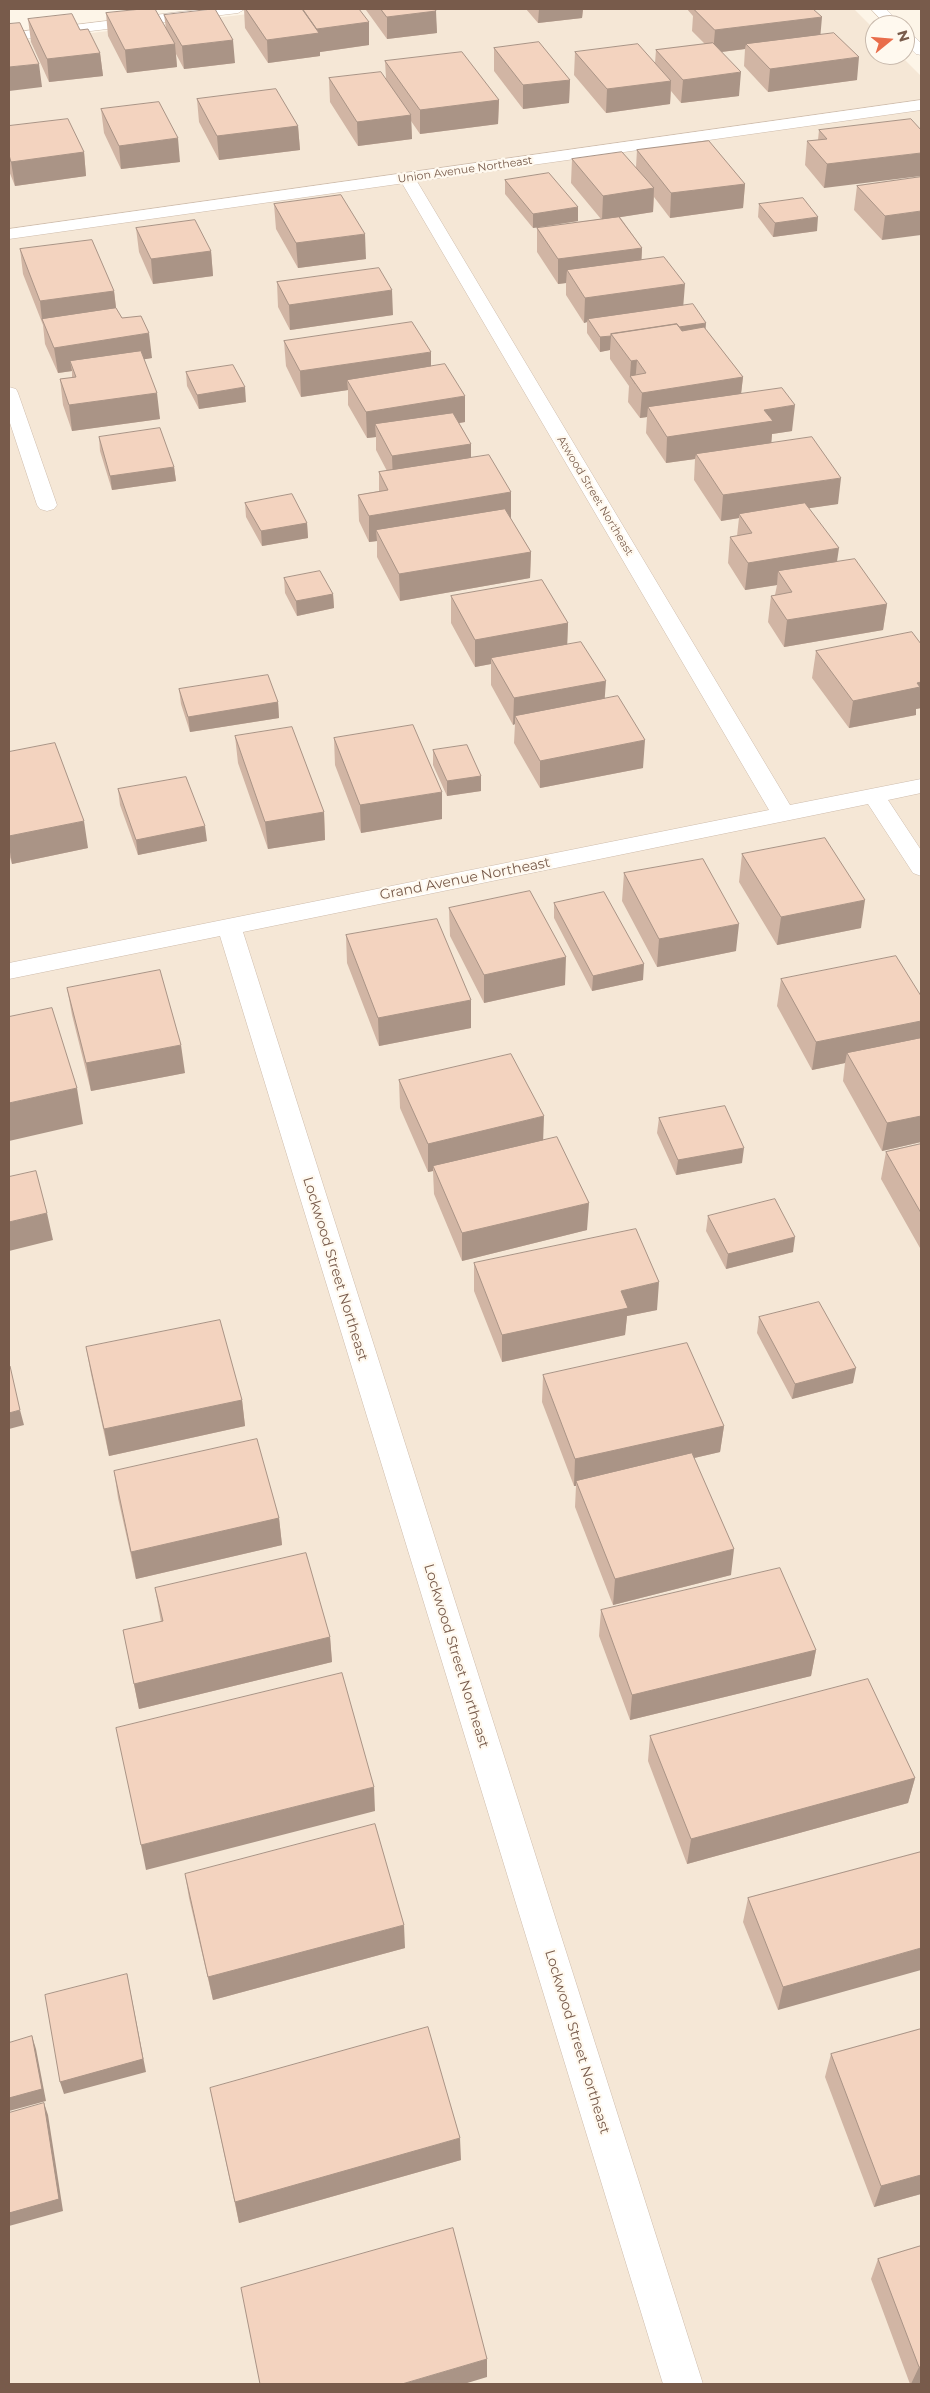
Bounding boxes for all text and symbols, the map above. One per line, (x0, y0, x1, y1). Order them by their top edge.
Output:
north arrow (865, 15, 915, 65)
text: N (893, 28, 914, 44)
street label: Union Avenue Northeast (397, 154, 533, 186)
street label: Atwood Street Northeast (554, 434, 636, 558)
street label: Grand Avenue Northeast (378, 854, 552, 904)
street label: Lockwood Street Northeast (299, 1175, 371, 1363)
street label: Lockwood Street Northeast (420, 1562, 492, 1750)
street label: Lockwood Street Northeast (541, 1948, 613, 2136)

